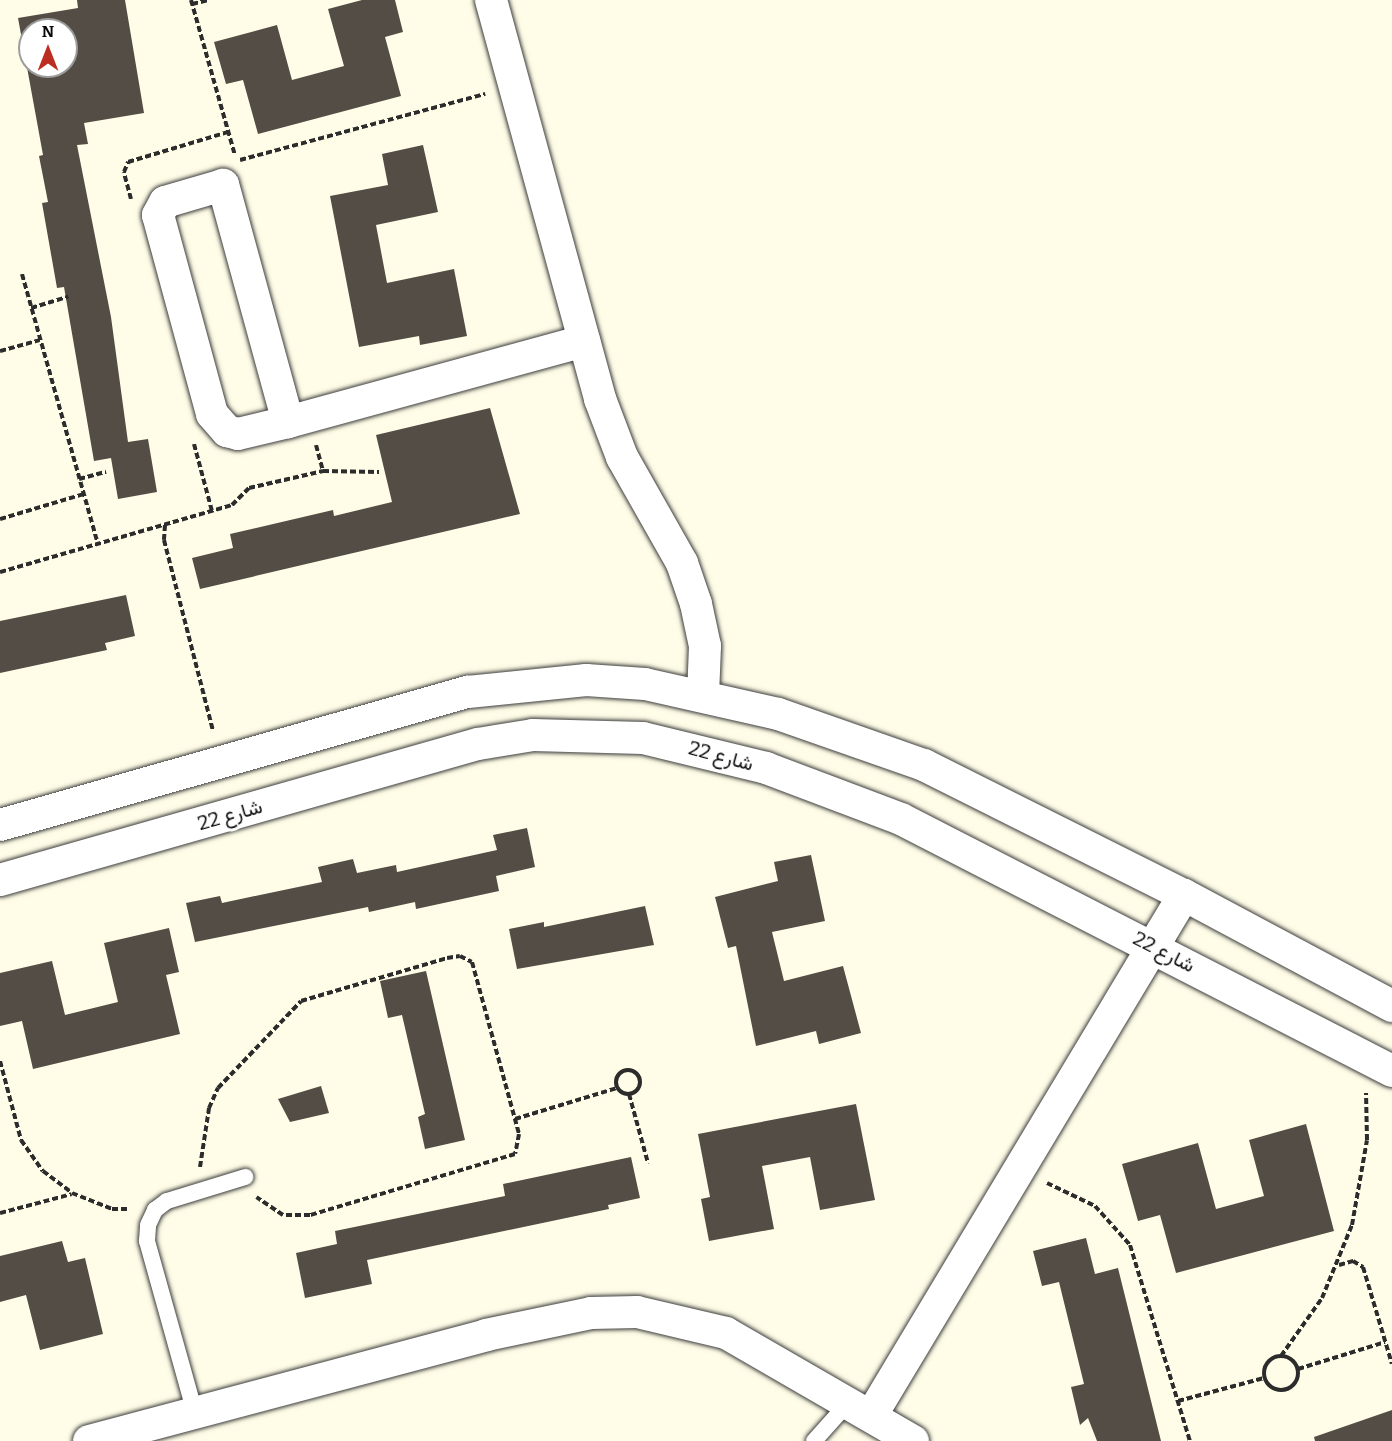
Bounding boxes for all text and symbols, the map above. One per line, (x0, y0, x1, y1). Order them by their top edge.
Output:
north arrow (18, 18, 78, 78)
text: N (42, 22, 54, 41)
street label: شارع 22 (686, 736, 756, 776)
street label: شارع 22 (195, 794, 265, 836)
street label: شارع 22 (1129, 926, 1199, 978)

